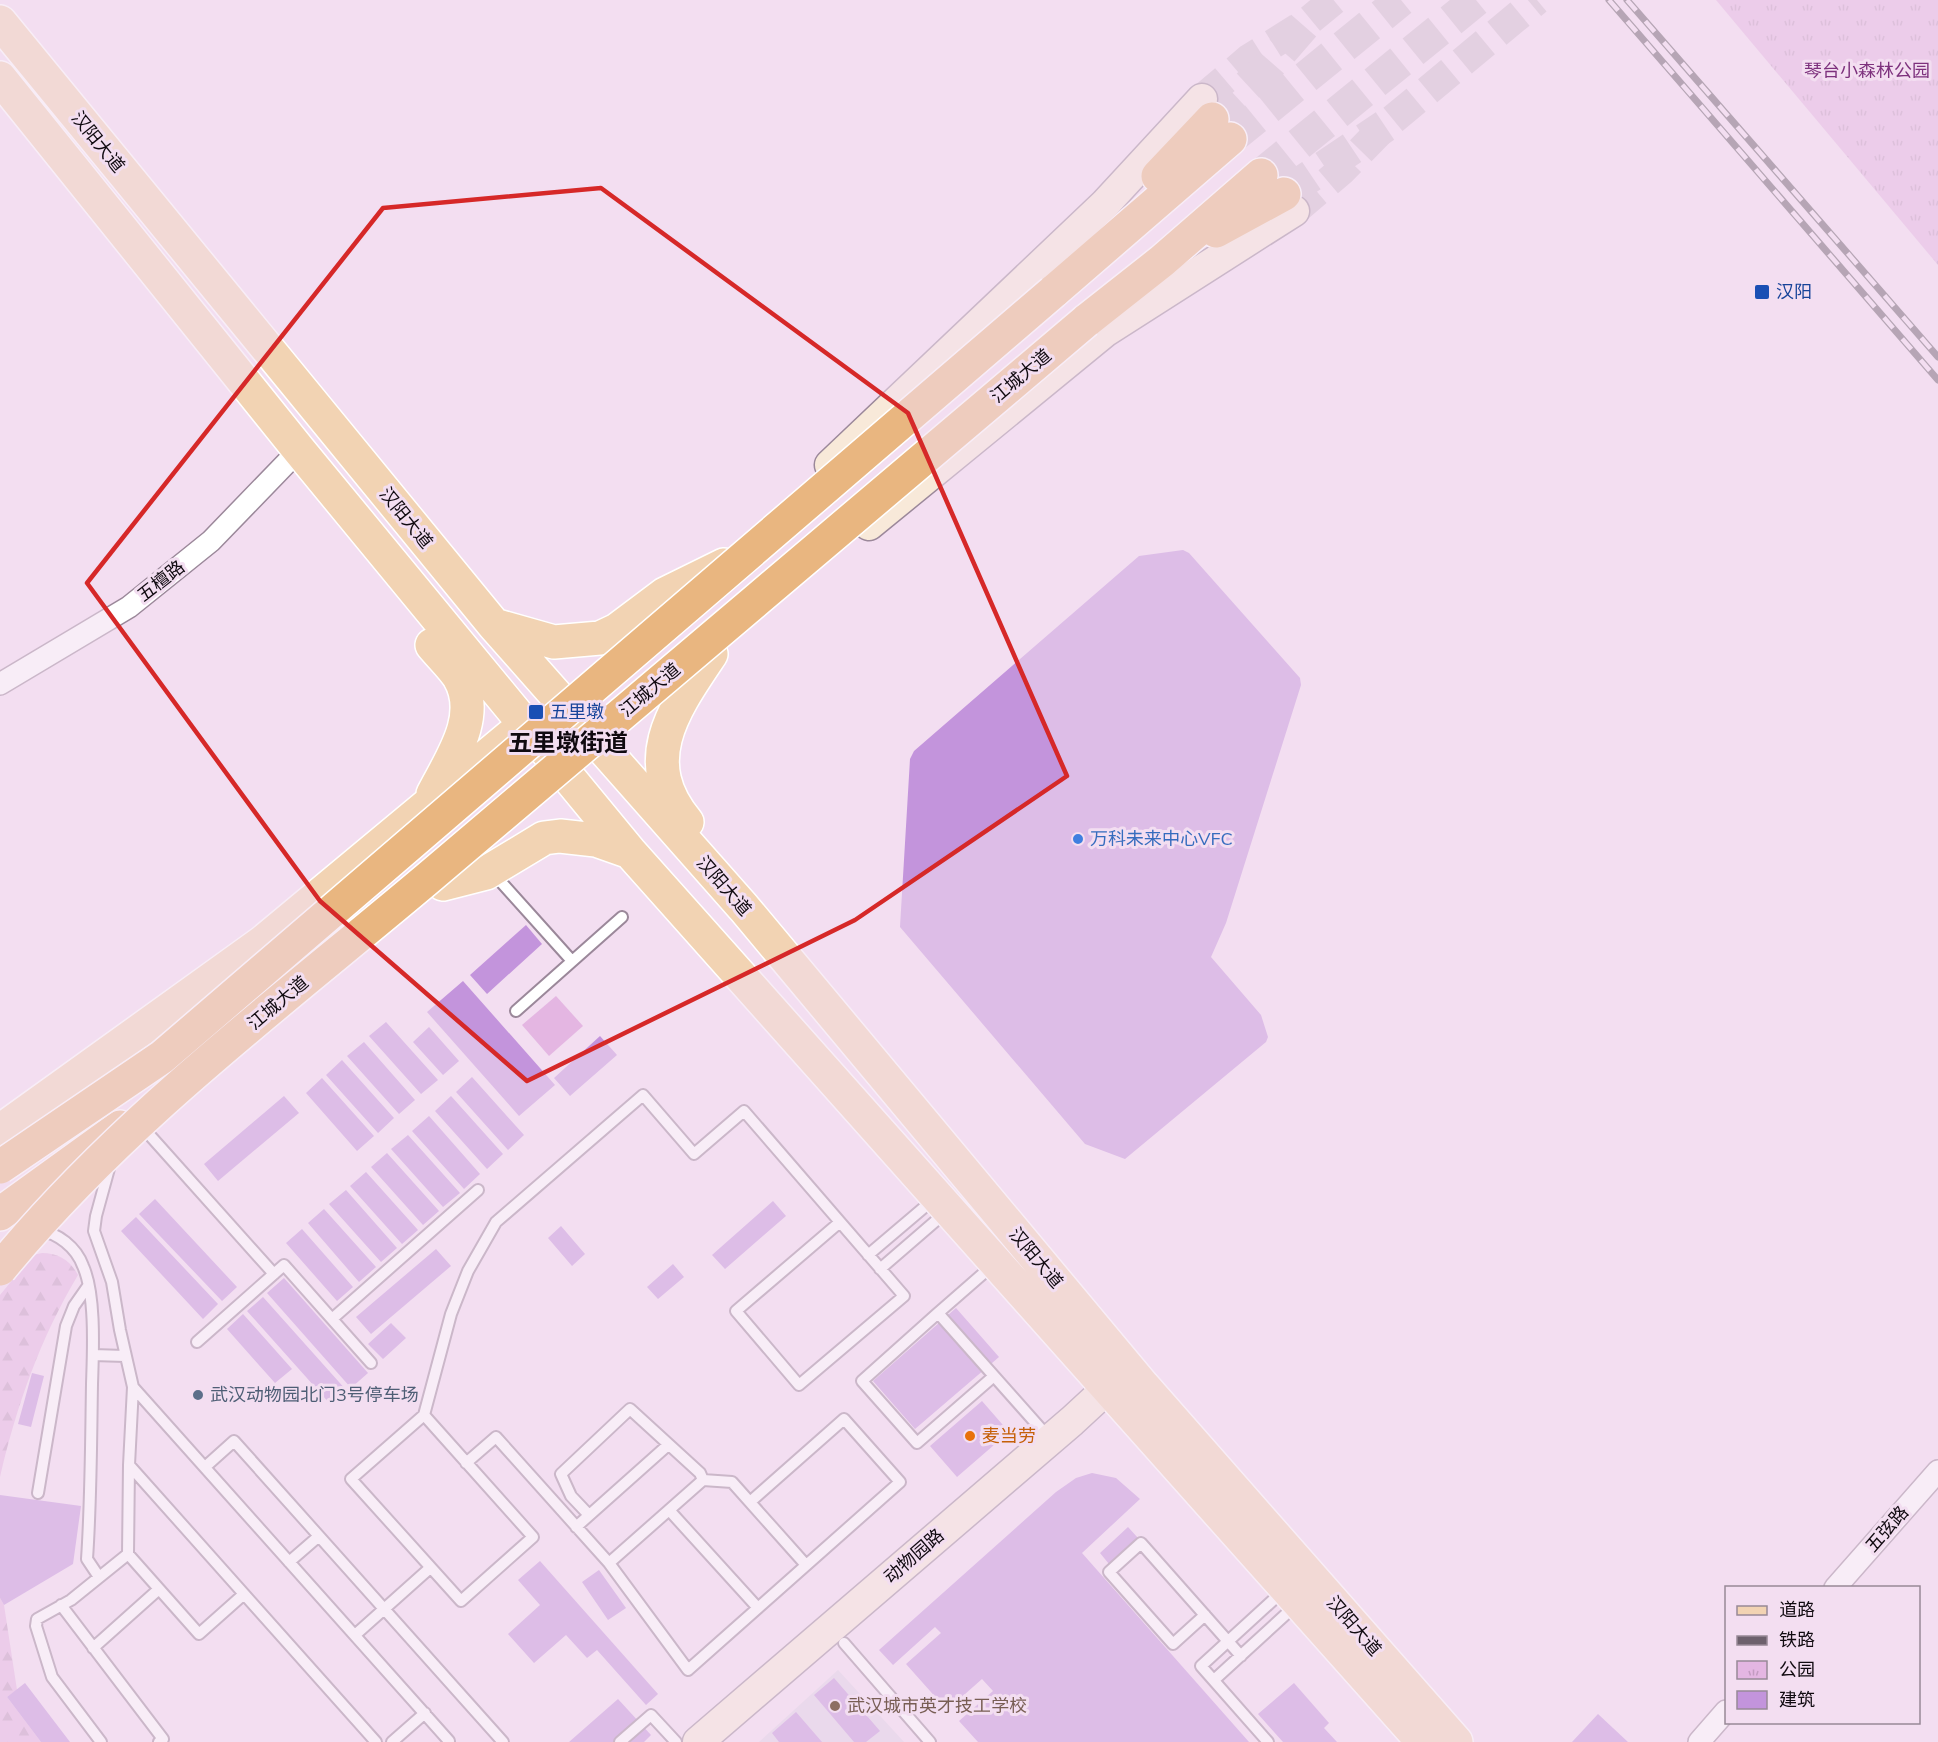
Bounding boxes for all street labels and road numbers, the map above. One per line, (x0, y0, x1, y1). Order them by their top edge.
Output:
street label: 汉阳大道 (67, 106, 130, 177)
street label: 江城大道 (986, 344, 1056, 408)
street label: 汉阳大道 (375, 482, 438, 553)
street label: 五檀路 (132, 555, 189, 606)
street label: 江城大道 (615, 658, 685, 722)
street label: 汉阳大道 (692, 851, 757, 920)
street label: 江城大道 (243, 971, 313, 1035)
street label: 汉阳大道 (1004, 1223, 1068, 1293)
street label: 五弦路 (1860, 1501, 1913, 1557)
street label: 动物园路 (879, 1523, 948, 1588)
street label: 汉阳大道 (1322, 1591, 1387, 1660)

